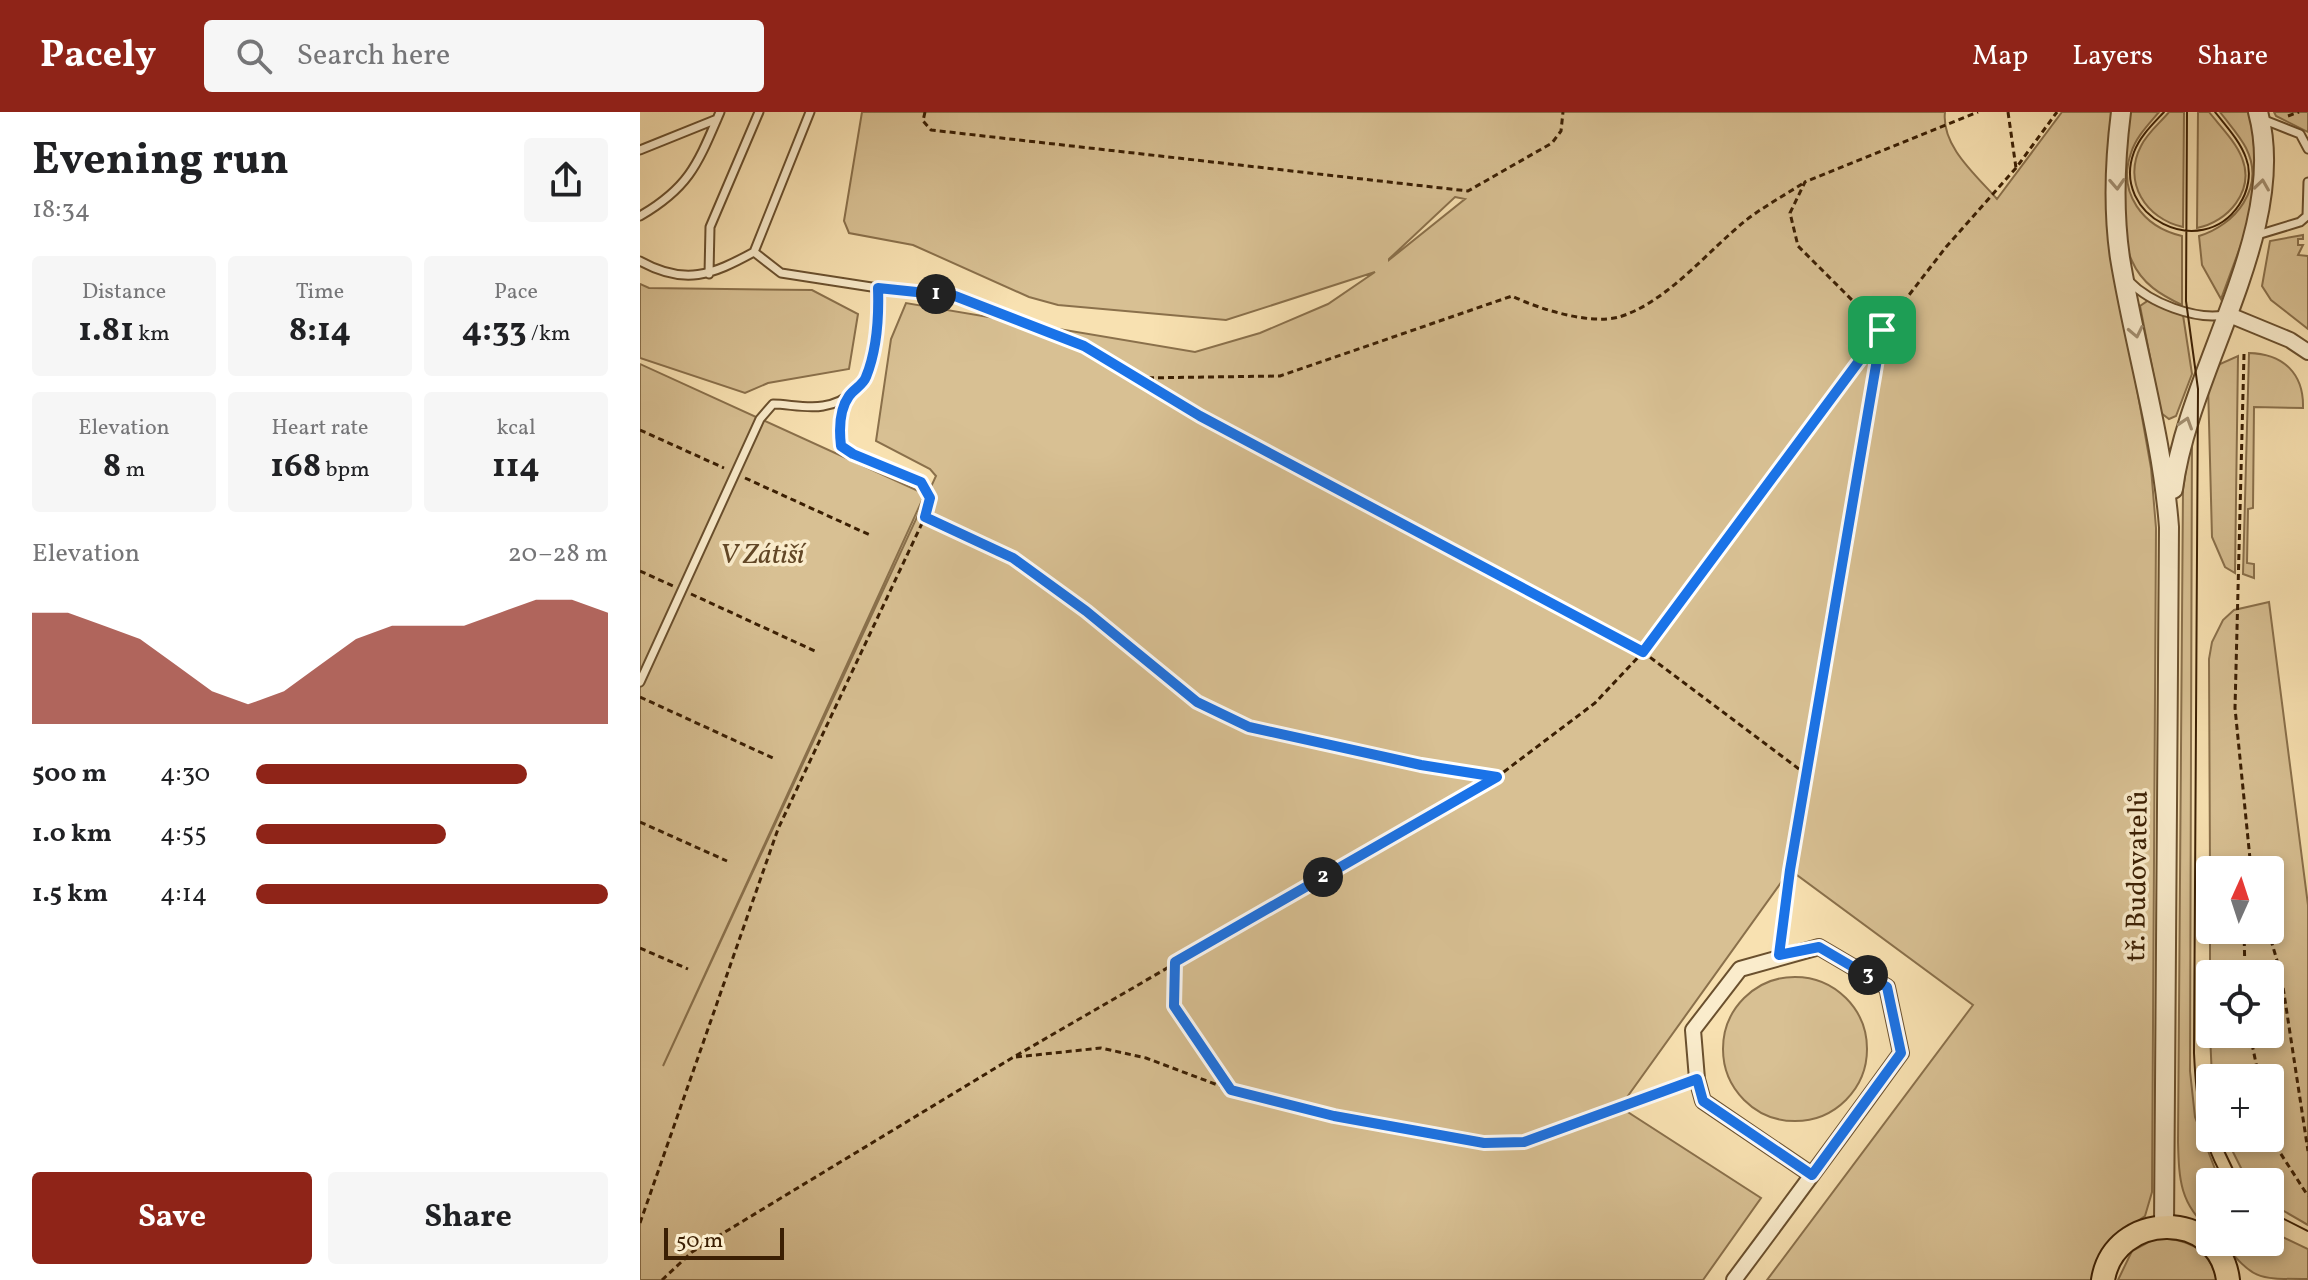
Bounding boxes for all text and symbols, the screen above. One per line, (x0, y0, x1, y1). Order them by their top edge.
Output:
search box (204, 20, 764, 92)
text: Pacely (40, 30, 156, 83)
icon: search (232, 34, 276, 78)
text: Search here (296, 35, 450, 77)
text: Map (1972, 37, 2028, 76)
text: Layers (2072, 37, 2153, 76)
text: Share (2197, 37, 2268, 76)
text: Evening run (32, 131, 289, 192)
button: share (524, 138, 608, 222)
one-way arrow (2108, 178, 2125, 191)
one-way arrow (2254, 178, 2271, 191)
text: 18:34 (32, 192, 90, 228)
pin: 1 (916, 274, 956, 314)
text: Distance (82, 277, 166, 308)
text: Time (296, 277, 344, 308)
text: Pace (494, 277, 538, 308)
text: 1 (932, 278, 940, 309)
pin (1848, 296, 1916, 364)
text: 1.81 (78, 308, 134, 355)
text: 8:14 (289, 308, 351, 355)
text: 4:33 (462, 308, 526, 355)
icon: arrive (1860, 308, 1904, 352)
text: km (134, 319, 170, 350)
text: /km (526, 319, 570, 350)
one-way arrow (2127, 325, 2144, 338)
text: Elevation (78, 413, 170, 444)
text: Heart rate (271, 413, 369, 444)
text: kcal (496, 413, 536, 444)
one-way arrow (2177, 417, 2193, 430)
text: 8 (103, 444, 121, 491)
text: 168 (270, 444, 321, 491)
text: 114 (492, 444, 540, 491)
text: m (121, 455, 145, 486)
text: bpm (321, 455, 370, 486)
text: Elevation (32, 536, 140, 572)
text: 20–28 m (508, 536, 608, 572)
park label: V Zátiší (720, 536, 807, 575)
text: 500 m (32, 756, 107, 792)
text: 4:30 (160, 756, 210, 792)
street label: tř. Budovatelů (2117, 790, 2159, 962)
text: 1.0 km (32, 816, 112, 852)
text: 4:55 (160, 816, 207, 852)
north arrow (2196, 856, 2284, 944)
map controls (2196, 856, 2284, 1256)
pin: 2 (1303, 857, 1343, 897)
text: 2 (1317, 861, 1329, 892)
text: 1.5 km (32, 876, 108, 912)
text: 4:14 (160, 876, 207, 912)
pin: 3 (1848, 955, 1888, 995)
text: 3 (1862, 959, 1874, 990)
button: locate (2196, 960, 2284, 1048)
button: + (2196, 1064, 2284, 1152)
button: − (2196, 1168, 2284, 1256)
button: Save (32, 1172, 312, 1264)
button: Share (328, 1172, 608, 1264)
scale bar (664, 1224, 784, 1260)
text: 50 m (676, 1226, 723, 1257)

